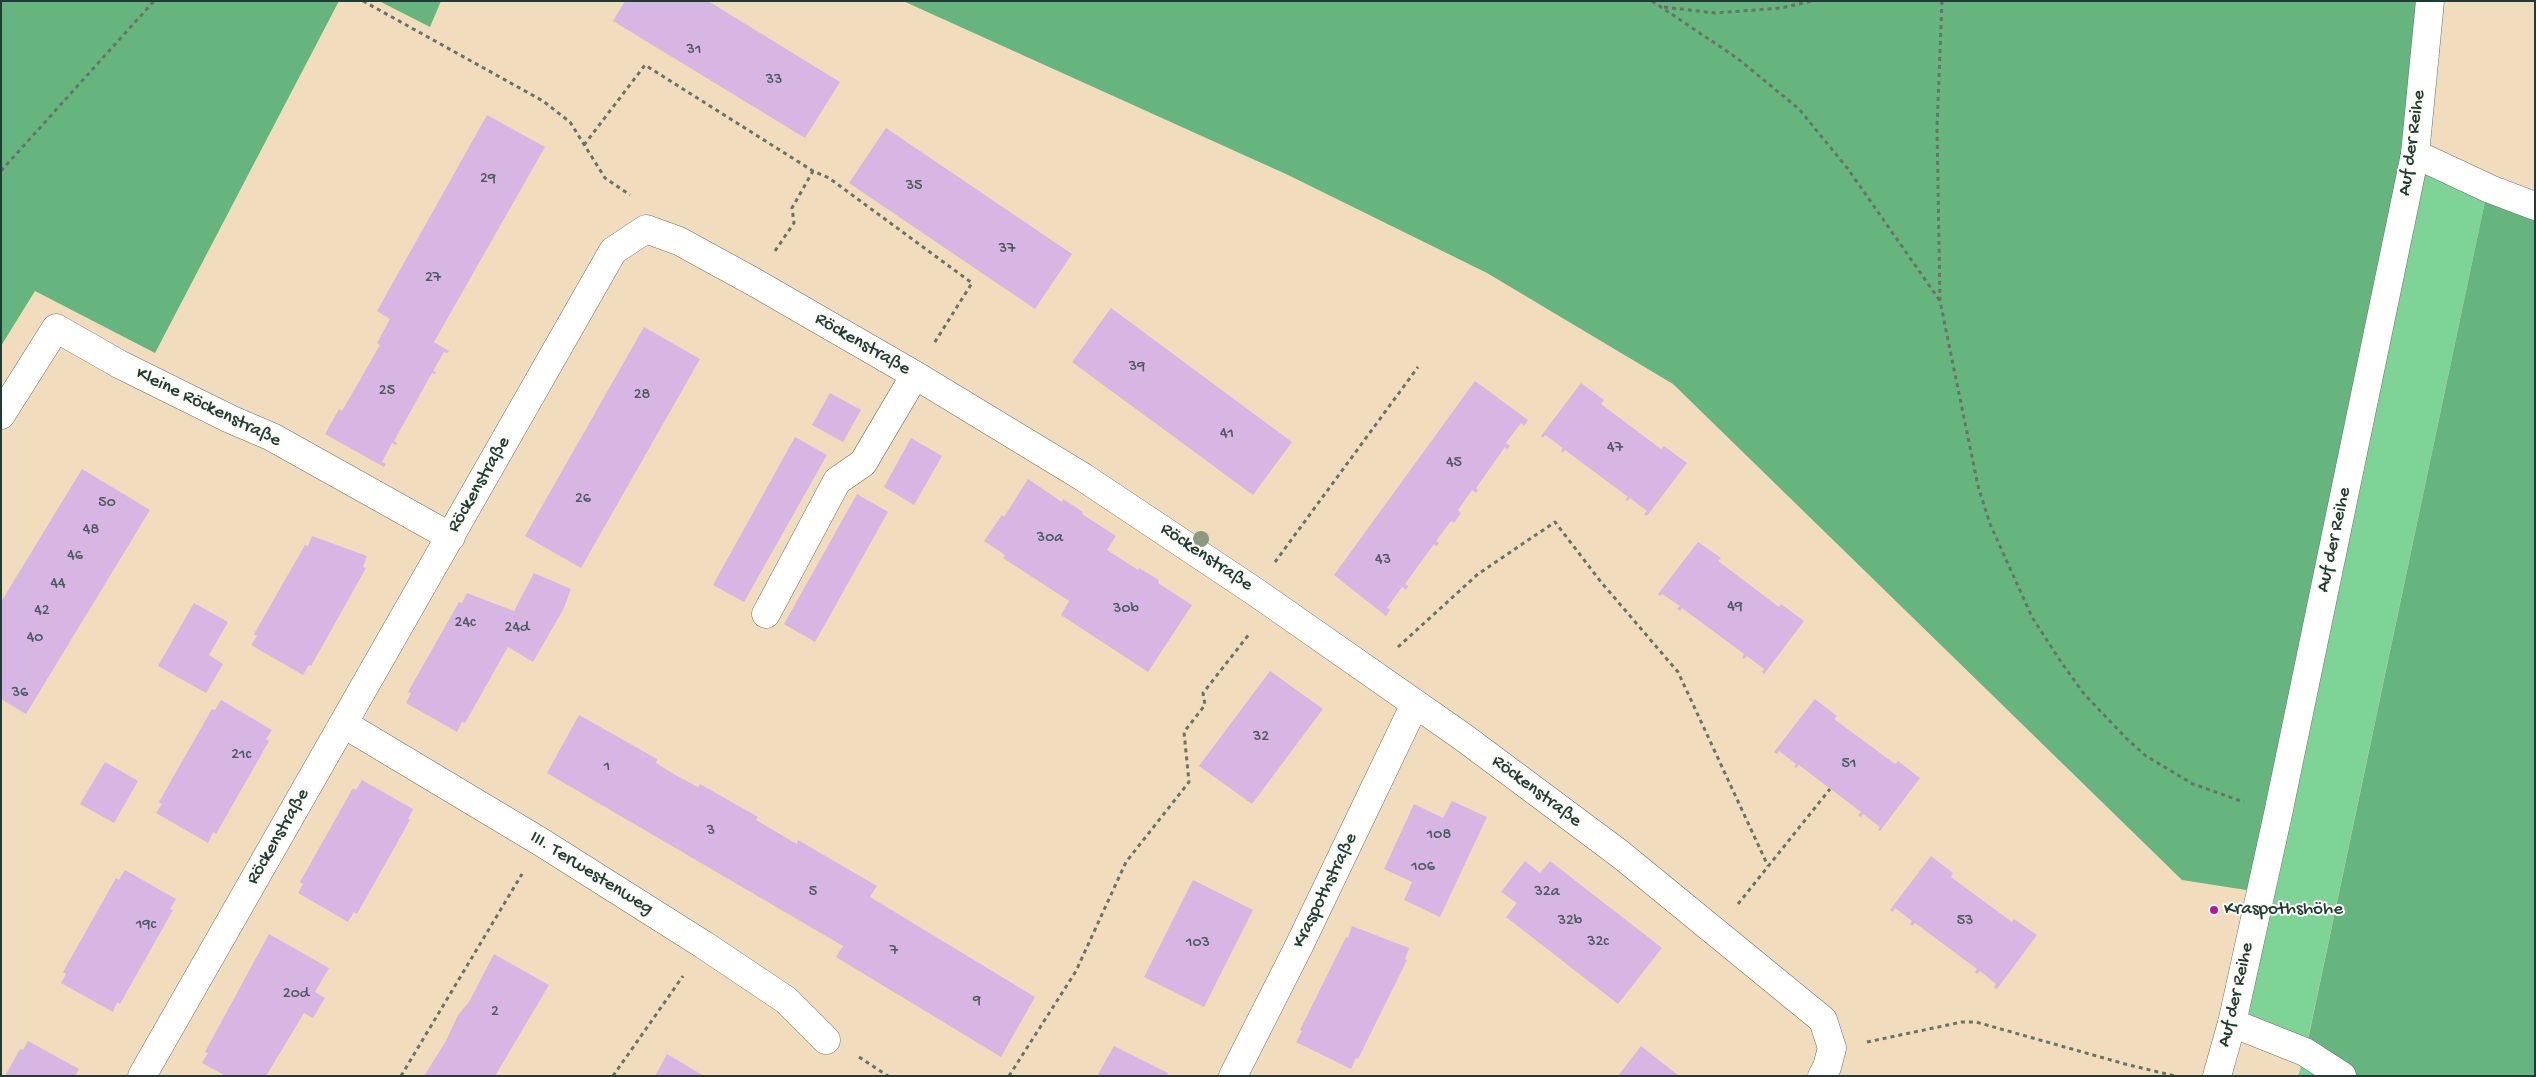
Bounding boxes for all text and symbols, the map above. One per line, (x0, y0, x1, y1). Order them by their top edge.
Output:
house number: 31 (687, 41, 701, 61)
house number: 33 (766, 71, 782, 91)
street label: Auf der Reihe (2394, 89, 2432, 197)
house number: 29 (480, 170, 496, 190)
house number: 35 (906, 177, 922, 197)
house number: 37 (999, 240, 1015, 260)
house number: 27 (425, 269, 441, 289)
street label: Röckenstraße (810, 308, 914, 382)
house number: 39 (1129, 358, 1145, 378)
street label: Kleine Röckenstraße (132, 363, 284, 453)
house number: 25 (379, 382, 395, 402)
house number: 28 (634, 386, 650, 406)
house number: 41 (1220, 425, 1234, 445)
street label: Röckenstraße (443, 433, 517, 537)
house number: 47 (1607, 439, 1623, 459)
house number: 45 (1446, 454, 1462, 474)
street label: Auf der Reihe (2313, 486, 2357, 594)
house number: 26 (575, 490, 591, 510)
house number: 50 (98, 494, 116, 514)
street label: Röckenstraße (1155, 519, 1257, 597)
house number: 48 (83, 521, 99, 541)
house number: 30a (1037, 529, 1063, 549)
house number: 46 (67, 547, 83, 567)
house number: 43 (1375, 551, 1391, 571)
house number: 44 (50, 575, 66, 595)
house number: 49 (1727, 598, 1743, 618)
house number: 30b (1113, 600, 1139, 620)
house number: 42 (34, 602, 50, 622)
house number: 24c (455, 614, 475, 634)
house number: 24d (505, 619, 529, 639)
house number: 40 (27, 629, 43, 649)
house number: 36 (12, 684, 28, 704)
house number: 32 (1253, 728, 1269, 748)
house number: 21c (231, 746, 251, 766)
street label: Röckenstraße (1486, 751, 1586, 833)
house number: 51 (1842, 755, 1856, 775)
house number: 1 (604, 758, 610, 778)
street label: Röckenstraße (242, 785, 316, 889)
house number: 3 (707, 822, 715, 842)
house number: 108 (1427, 826, 1451, 846)
street label: III. Terwestenweg (525, 827, 657, 921)
street label: Kraspothstraße (1288, 830, 1364, 952)
house number: 106 (1411, 858, 1435, 878)
house number: 5 (809, 883, 817, 903)
house number: 32a (1534, 883, 1560, 903)
place label: Kraspothshöhe (2224, 899, 2343, 921)
marker: Kraspothshöhe (2208, 904, 2220, 916)
house number: 32b (1558, 912, 1582, 932)
house number: 53 (1957, 912, 1973, 932)
house number: 19c (136, 916, 156, 936)
house number: 32c (1587, 933, 1609, 953)
house number: 103 (1186, 934, 1210, 954)
street label: Auf der Reihe (2214, 941, 2260, 1049)
house number: 7 (890, 942, 898, 962)
house number: 20d (283, 985, 309, 1005)
house number: 9 (973, 992, 981, 1012)
house number: 2 (491, 1003, 499, 1023)

